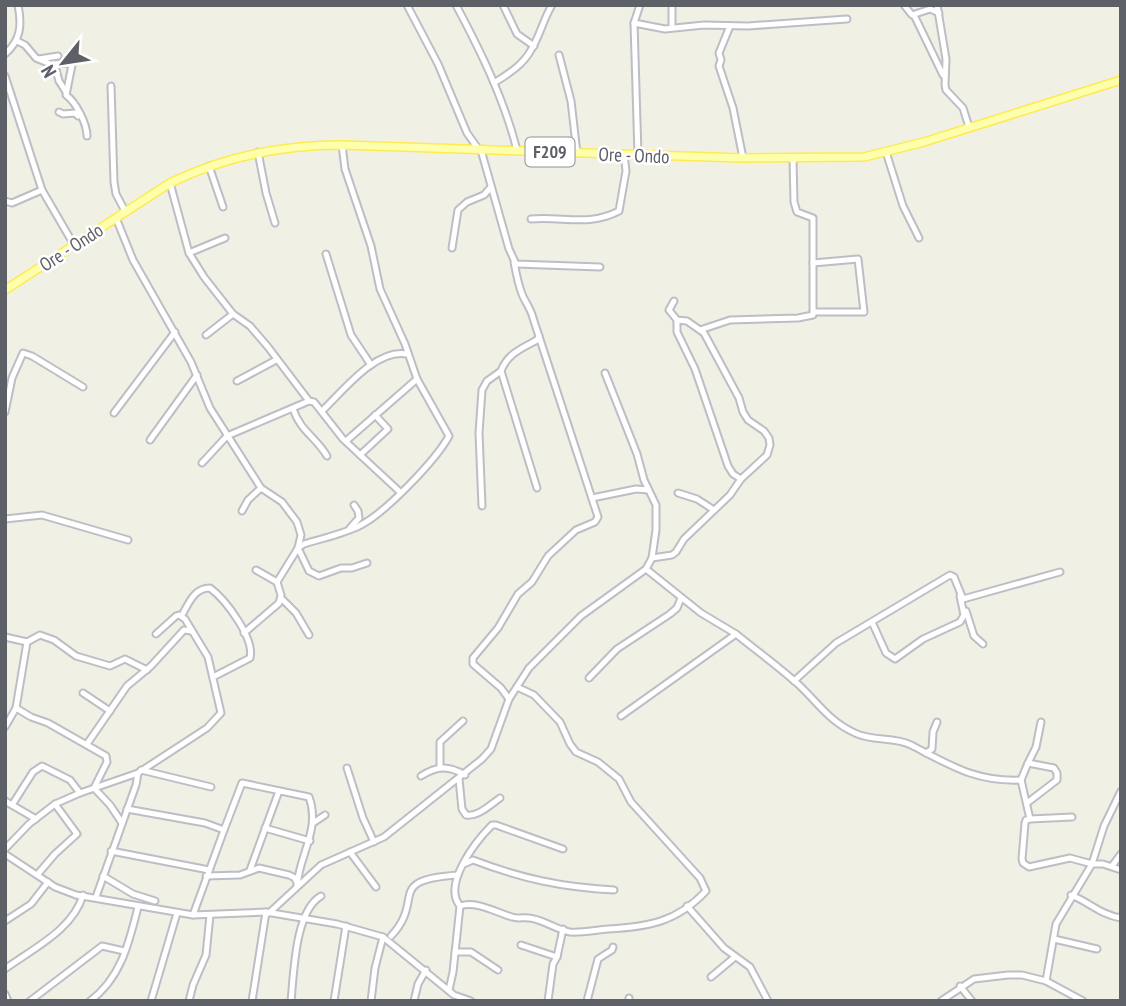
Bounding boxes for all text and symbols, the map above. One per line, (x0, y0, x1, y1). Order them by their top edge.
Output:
north arrow (28, 28, 98, 98)
text: N (35, 61, 61, 82)
road number: F209 (526, 138, 574, 167)
street label: Ore - Ondo (598, 142, 670, 168)
street label: Ore - Ondo (35, 218, 107, 276)

